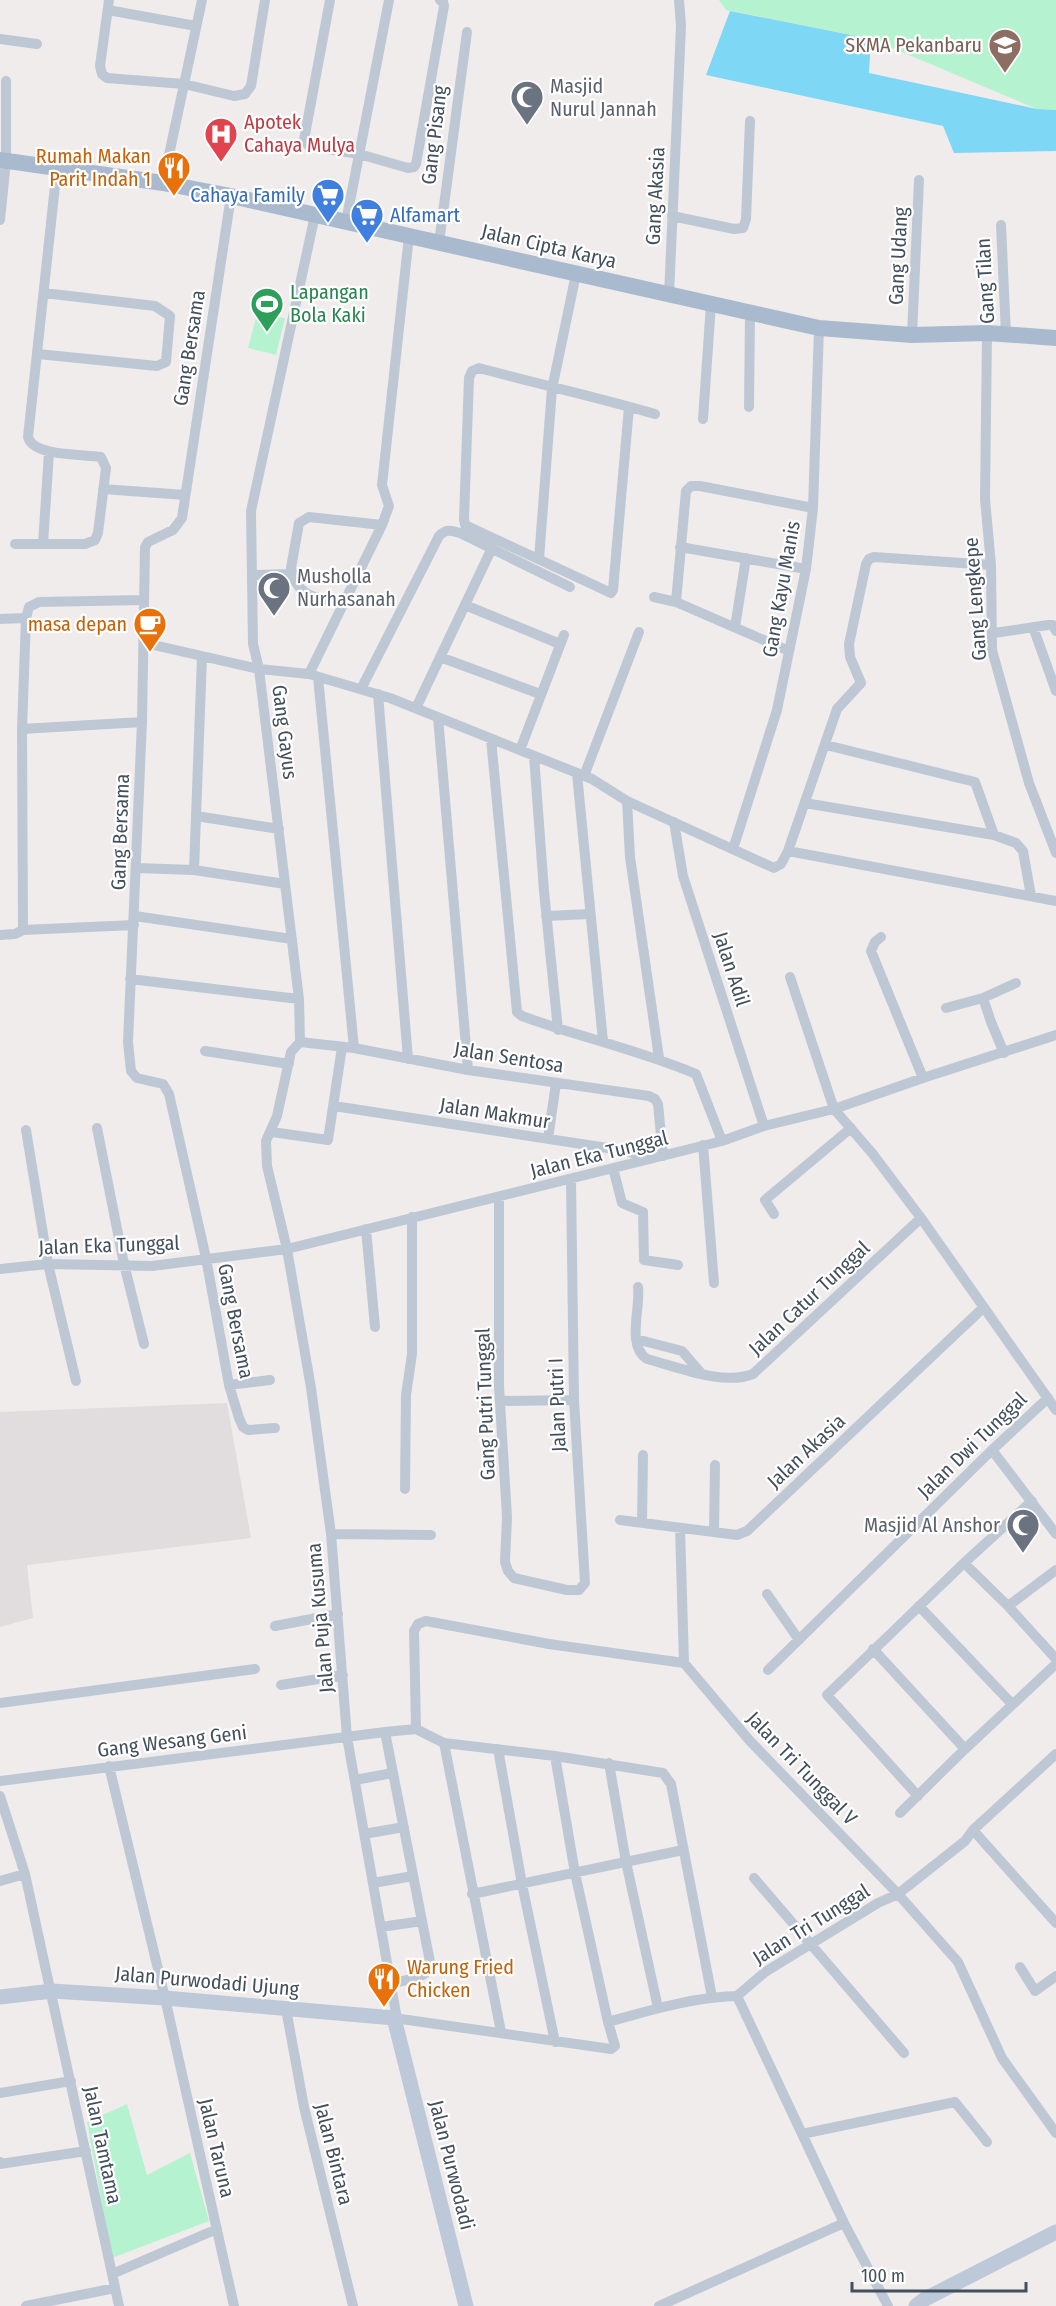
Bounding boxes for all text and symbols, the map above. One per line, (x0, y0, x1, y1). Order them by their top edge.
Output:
school or university icon: SKMA Pekanbaru (987, 27, 1023, 74)
place label: SKMA Pekanbaru (845, 33, 982, 57)
place label: Masjid Nurul Jannah (550, 74, 657, 121)
mosque icon: Masjid Nurul Jannah (509, 79, 545, 126)
street label: Gang Pisang (416, 84, 452, 186)
place label: Apotek Cahaya Mulya (244, 110, 355, 157)
hospital icon: Apotek Cahaya Mulya (203, 116, 239, 163)
place label: Rumah Makan Parit Indah 1 (36, 144, 151, 191)
street label: Gang Akasia (640, 146, 670, 246)
restaurant icon: Rumah Makan Parit Indah 1 (156, 150, 192, 197)
supermarket icon: Cahaya Family (310, 177, 346, 224)
place label: Cahaya Family (190, 183, 305, 207)
supermarket icon: Alfamart (349, 197, 385, 244)
place label: Alfamart (390, 203, 460, 227)
street label: Gang Udang (883, 206, 913, 306)
street label: Jalan Cipta Karya (479, 219, 619, 273)
street label: Gang Tilan (971, 238, 999, 324)
place label: Lapangan Bola Kaki (290, 280, 369, 327)
sports icon: Lapangan Bola Kaki (249, 286, 285, 333)
street label: Gang Bersama (168, 288, 210, 408)
street label: Gang Kayu Manis (757, 519, 805, 659)
street label: Gang Lengkepe (959, 536, 991, 662)
place label: Musholla Nurhasanah (297, 564, 396, 611)
mosque icon: Musholla Nurhasanah (256, 570, 292, 617)
cafe icon: masa depan (132, 606, 168, 653)
place label: masa depan (28, 612, 127, 636)
street label: Gang Gayus (267, 684, 303, 780)
street label: Gang Bersama (106, 773, 134, 891)
street label: Jalan Adil (709, 929, 755, 1009)
street label: Jalan Sentosa (453, 1036, 565, 1078)
street label: Jalan Makmur (438, 1092, 552, 1134)
street label: Jalan Eka Tunggal (528, 1125, 670, 1183)
street label: Jalan Eka Tunggal (38, 1231, 180, 1259)
street label: Jalan Catur Tunggal (744, 1236, 874, 1360)
street label: Gang Bersama (213, 1261, 259, 1381)
street label: Gang Putri Tunggal (470, 1327, 500, 1481)
street label: Jalan Putri I (543, 1357, 571, 1453)
street label: Jalan Dwi Tunggal (912, 1387, 1032, 1503)
street label: Jalan Akasia (762, 1409, 850, 1493)
mosque icon: Masjid Al Anshor (1005, 1507, 1041, 1554)
place label: Masjid Al Anshor (864, 1513, 1000, 1537)
street label: Jalan Puja Kusuma (301, 1542, 339, 1694)
street label: Jalan Tri Tunggal V (742, 1706, 863, 1830)
street label: Gang Wesang Geni (96, 1720, 248, 1762)
street label: Jalan Tri Tunggal (748, 1878, 874, 1970)
place label: Warung Fried Chicken (407, 1955, 514, 2002)
street label: Jalan Purwodadi Ujung (114, 1961, 301, 2001)
restaurant icon: Warung Fried Chicken (366, 1961, 402, 2008)
street label: Jalan Tamtama (79, 2084, 127, 2206)
street label: Jalan Taruna (194, 2096, 240, 2200)
street label: Jalan Purwodadi (424, 2098, 480, 2232)
street label: Jalan Bintara (310, 2101, 358, 2207)
scale bar (852, 2255, 1026, 2293)
text: 100 m (861, 2265, 905, 2287)

